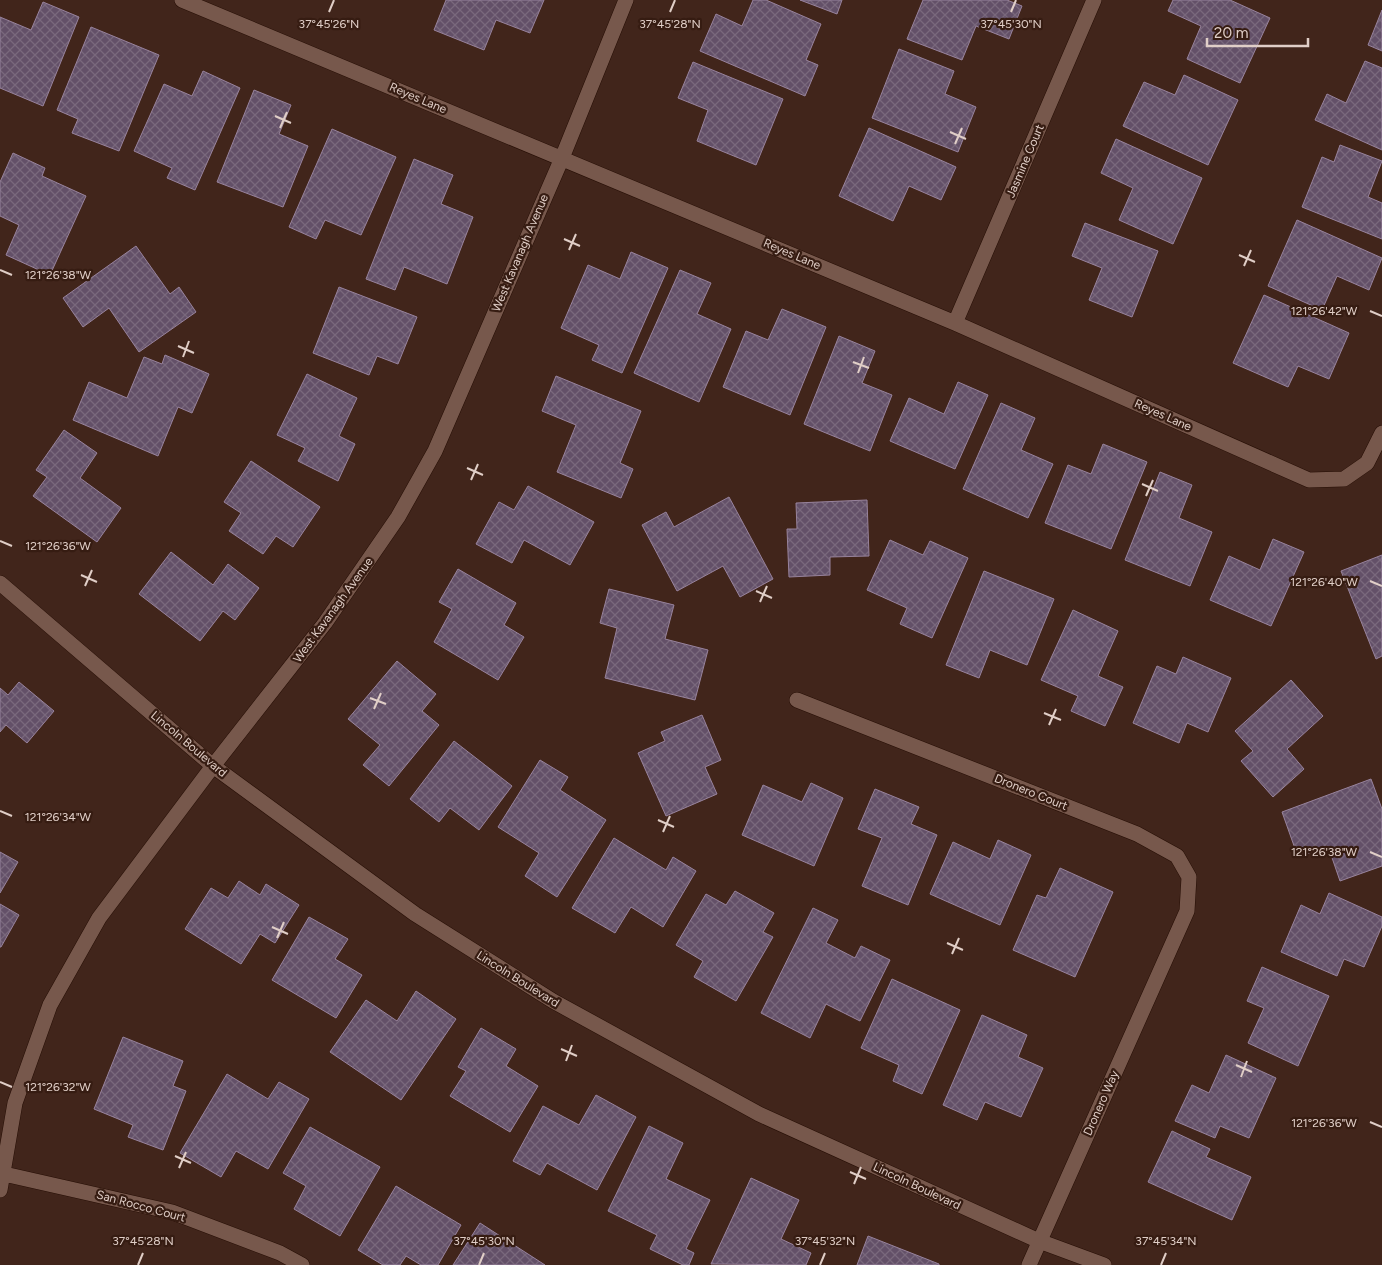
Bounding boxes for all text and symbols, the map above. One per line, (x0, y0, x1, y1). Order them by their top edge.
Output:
scale bar (1207, 15, 1308, 47)
text: 37°45'26"N (299, 17, 359, 31)
text: 37°45'28"N (639, 17, 701, 31)
text: 37°45'30"N (980, 17, 1042, 31)
text: 20 m (1214, 24, 1248, 42)
street label: Reyes Lane (387, 80, 449, 116)
street label: Jasmine Court (1003, 122, 1047, 200)
street label: West Kavanagh Avenue (489, 192, 551, 314)
street label: Reyes Lane (761, 236, 823, 272)
text: 121°26'38"W (25, 268, 92, 282)
text: 121°26'42"W (1291, 304, 1358, 318)
street label: Reyes Lane (1132, 396, 1194, 434)
text: 121°26'36"W (25, 539, 91, 553)
street label: West Kavanagh Avenue (290, 554, 376, 665)
text: 121°26'40"W (1290, 575, 1358, 589)
street label: Lincoln Boulevard (148, 708, 230, 780)
street label: Dronero Court (992, 771, 1070, 813)
text: 121°26'34"W (25, 810, 92, 824)
text: 121°26'38"W (1291, 845, 1358, 859)
street label: Lincoln Boulevard (474, 948, 562, 1010)
street label: Dronero Way (1080, 1068, 1122, 1138)
text: 121°26'32"W (25, 1080, 91, 1094)
text: 121°26'36"W (1291, 1116, 1357, 1130)
street label: Lincoln Boulevard (871, 1160, 963, 1212)
street label: San Rocco Court (95, 1187, 187, 1225)
text: 37°45'28"N (112, 1234, 174, 1248)
text: 37°45'30"N (453, 1234, 515, 1248)
text: 37°45'32"N (795, 1234, 855, 1248)
text: 37°45'34"N (1135, 1234, 1197, 1248)

